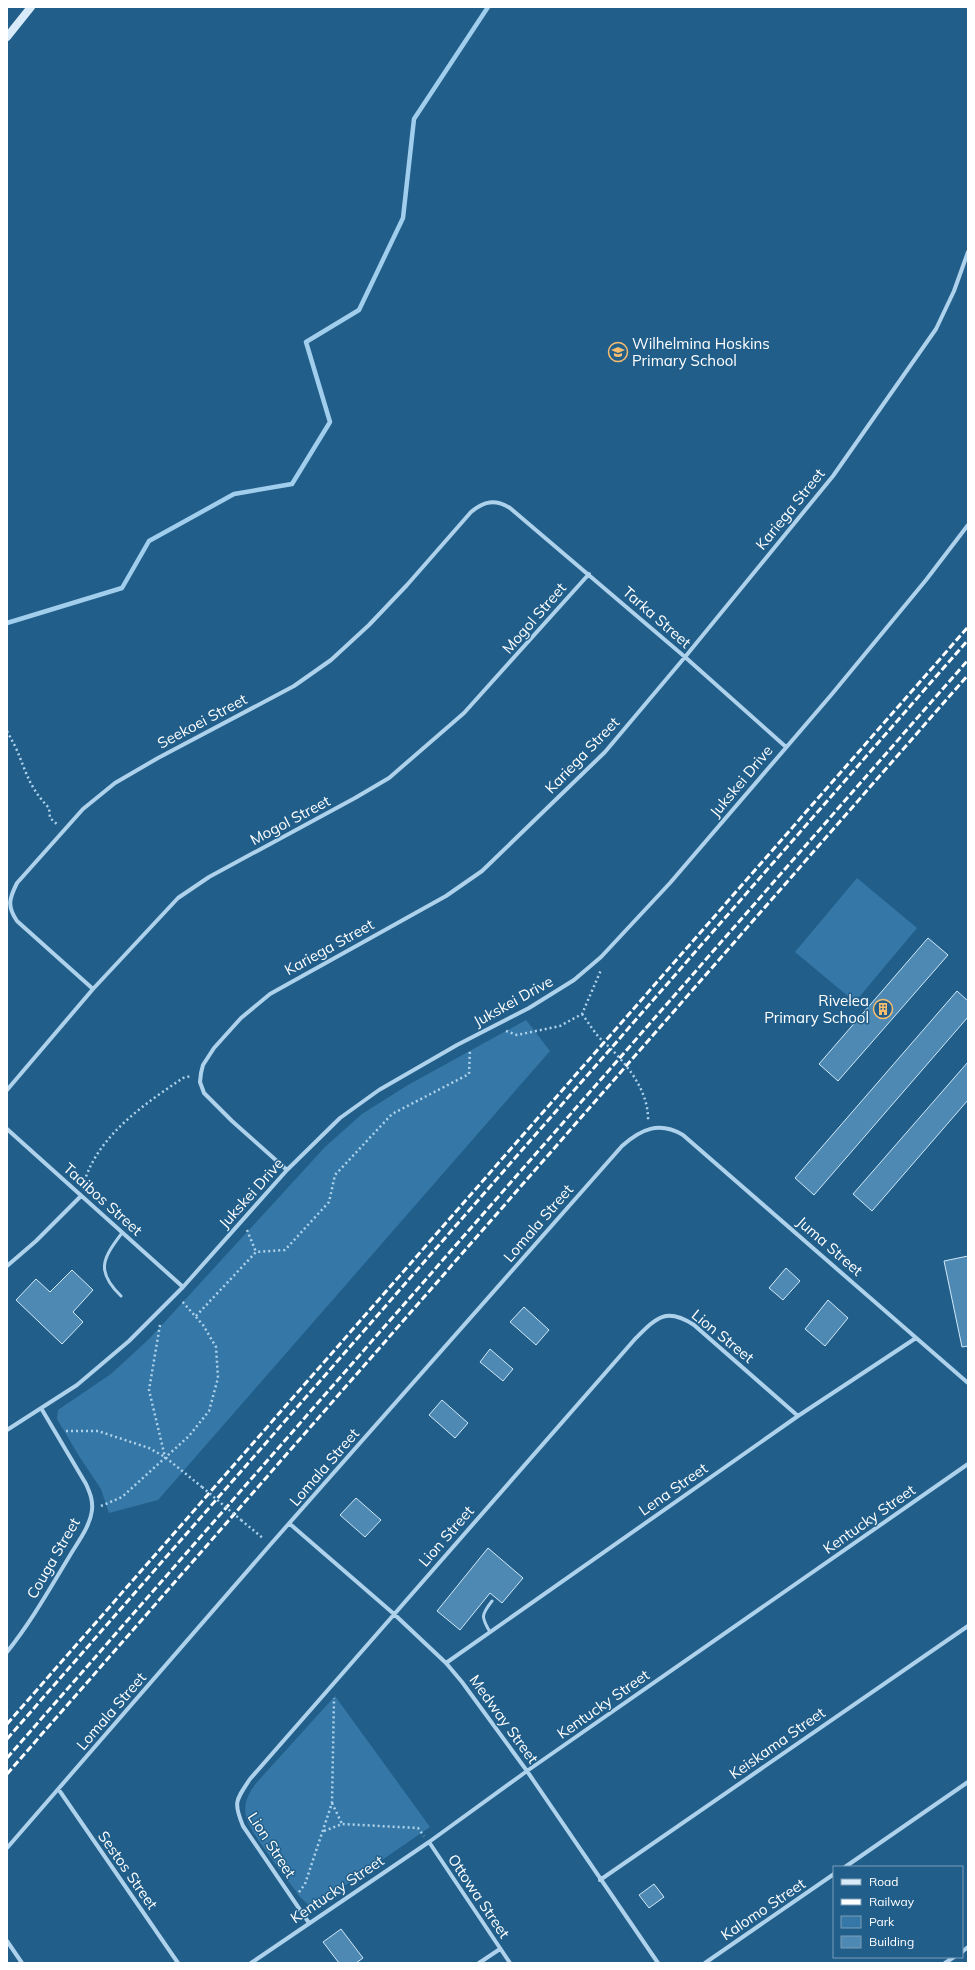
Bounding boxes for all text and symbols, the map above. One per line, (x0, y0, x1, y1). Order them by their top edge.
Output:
place label: Wilhelmina Hoskins Primary School (632, 334, 770, 370)
school or university icon: Wilhelmina Hoskins Primary School (607, 341, 629, 363)
street label: Kariega Street (751, 464, 829, 554)
street label: Mogol Street (498, 579, 570, 657)
street label: Tarka Street (619, 582, 695, 652)
street label: Seekoei Street (154, 689, 250, 753)
street label: Kariega Street (541, 713, 623, 797)
street label: Jukskei Drive (705, 741, 777, 821)
street label: Mogol Street (247, 791, 333, 849)
street label: Kariega Street (281, 915, 377, 979)
street label: Jukskei Drive (470, 971, 556, 1031)
place label: Rivelea Primary School (764, 991, 869, 1027)
building icon: Rivelea Primary School (872, 998, 894, 1020)
street label: Jukskei Drive (214, 1154, 288, 1232)
street label: Taaibos Street (60, 1159, 146, 1239)
street label: Lomala Street (499, 1180, 577, 1266)
street label: Juma Street (793, 1212, 867, 1280)
street label: Lion Street (688, 1305, 758, 1367)
street label: Lomala Street (285, 1424, 363, 1510)
street label: Lena Street (635, 1458, 711, 1520)
street label: Kentucky Street (819, 1480, 919, 1558)
street label: Lion Street (414, 1502, 478, 1570)
street label: Couga Street (22, 1514, 84, 1602)
street label: Kentucky Street (553, 1665, 653, 1743)
street label: Lomala Street (72, 1668, 150, 1754)
street label: Medway Street (465, 1671, 543, 1767)
street label: Keiskama Street (725, 1703, 829, 1783)
street label: Lion Street (244, 1809, 300, 1881)
street label: Sestos Street (94, 1827, 162, 1913)
street label: Ottowa Street (444, 1850, 514, 1942)
street label: Kentucky Street (287, 1851, 387, 1927)
legend (833, 1866, 963, 1958)
street label: Kalomo Street (717, 1874, 809, 1944)
text: Road (869, 1874, 898, 1889)
text: Railway (869, 1894, 915, 1909)
text: Park (869, 1914, 895, 1929)
text: Building (869, 1934, 914, 1949)

